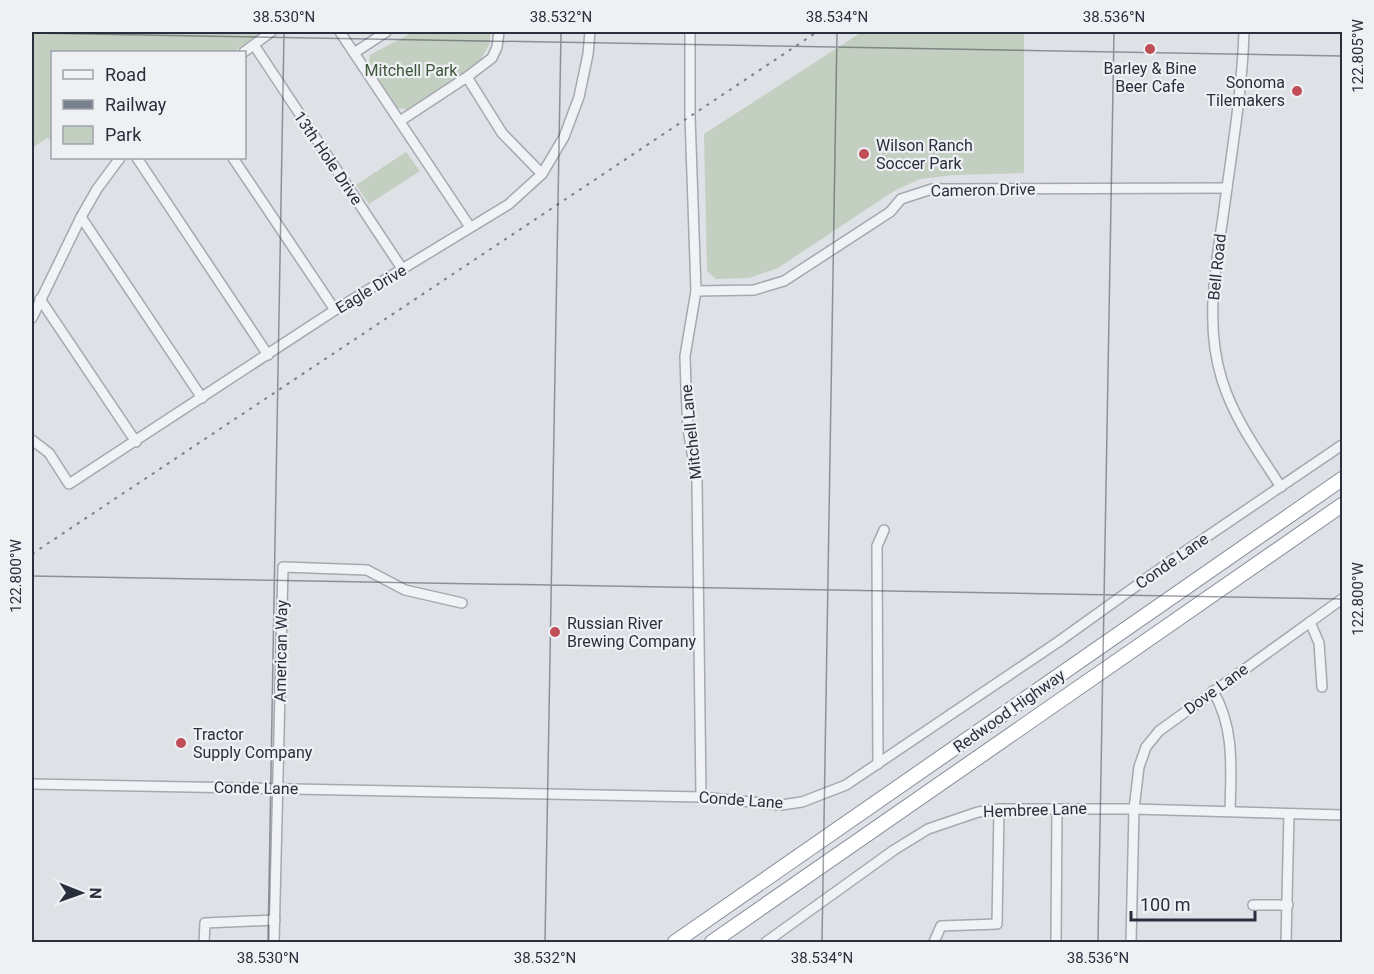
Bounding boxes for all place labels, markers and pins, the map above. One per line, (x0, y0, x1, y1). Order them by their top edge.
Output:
marker: Barley & Bine Beer Cafe (1143, 42, 1157, 56)
place label: Barley & Bine Beer Cafe (1103, 59, 1197, 96)
place label: Sonoma Tilemakers (1206, 73, 1285, 110)
marker: Sonoma Tilemakers (1290, 84, 1304, 98)
place label: Wilson Ranch Soccer Park (876, 136, 973, 173)
marker: Wilson Ranch Soccer Park (857, 147, 871, 161)
place label: Russian River Brewing Company (567, 614, 697, 651)
marker: Russian River Brewing Company (548, 625, 562, 639)
place label: Tractor Supply Company (193, 725, 313, 762)
marker: Tractor Supply Company (174, 736, 188, 750)

